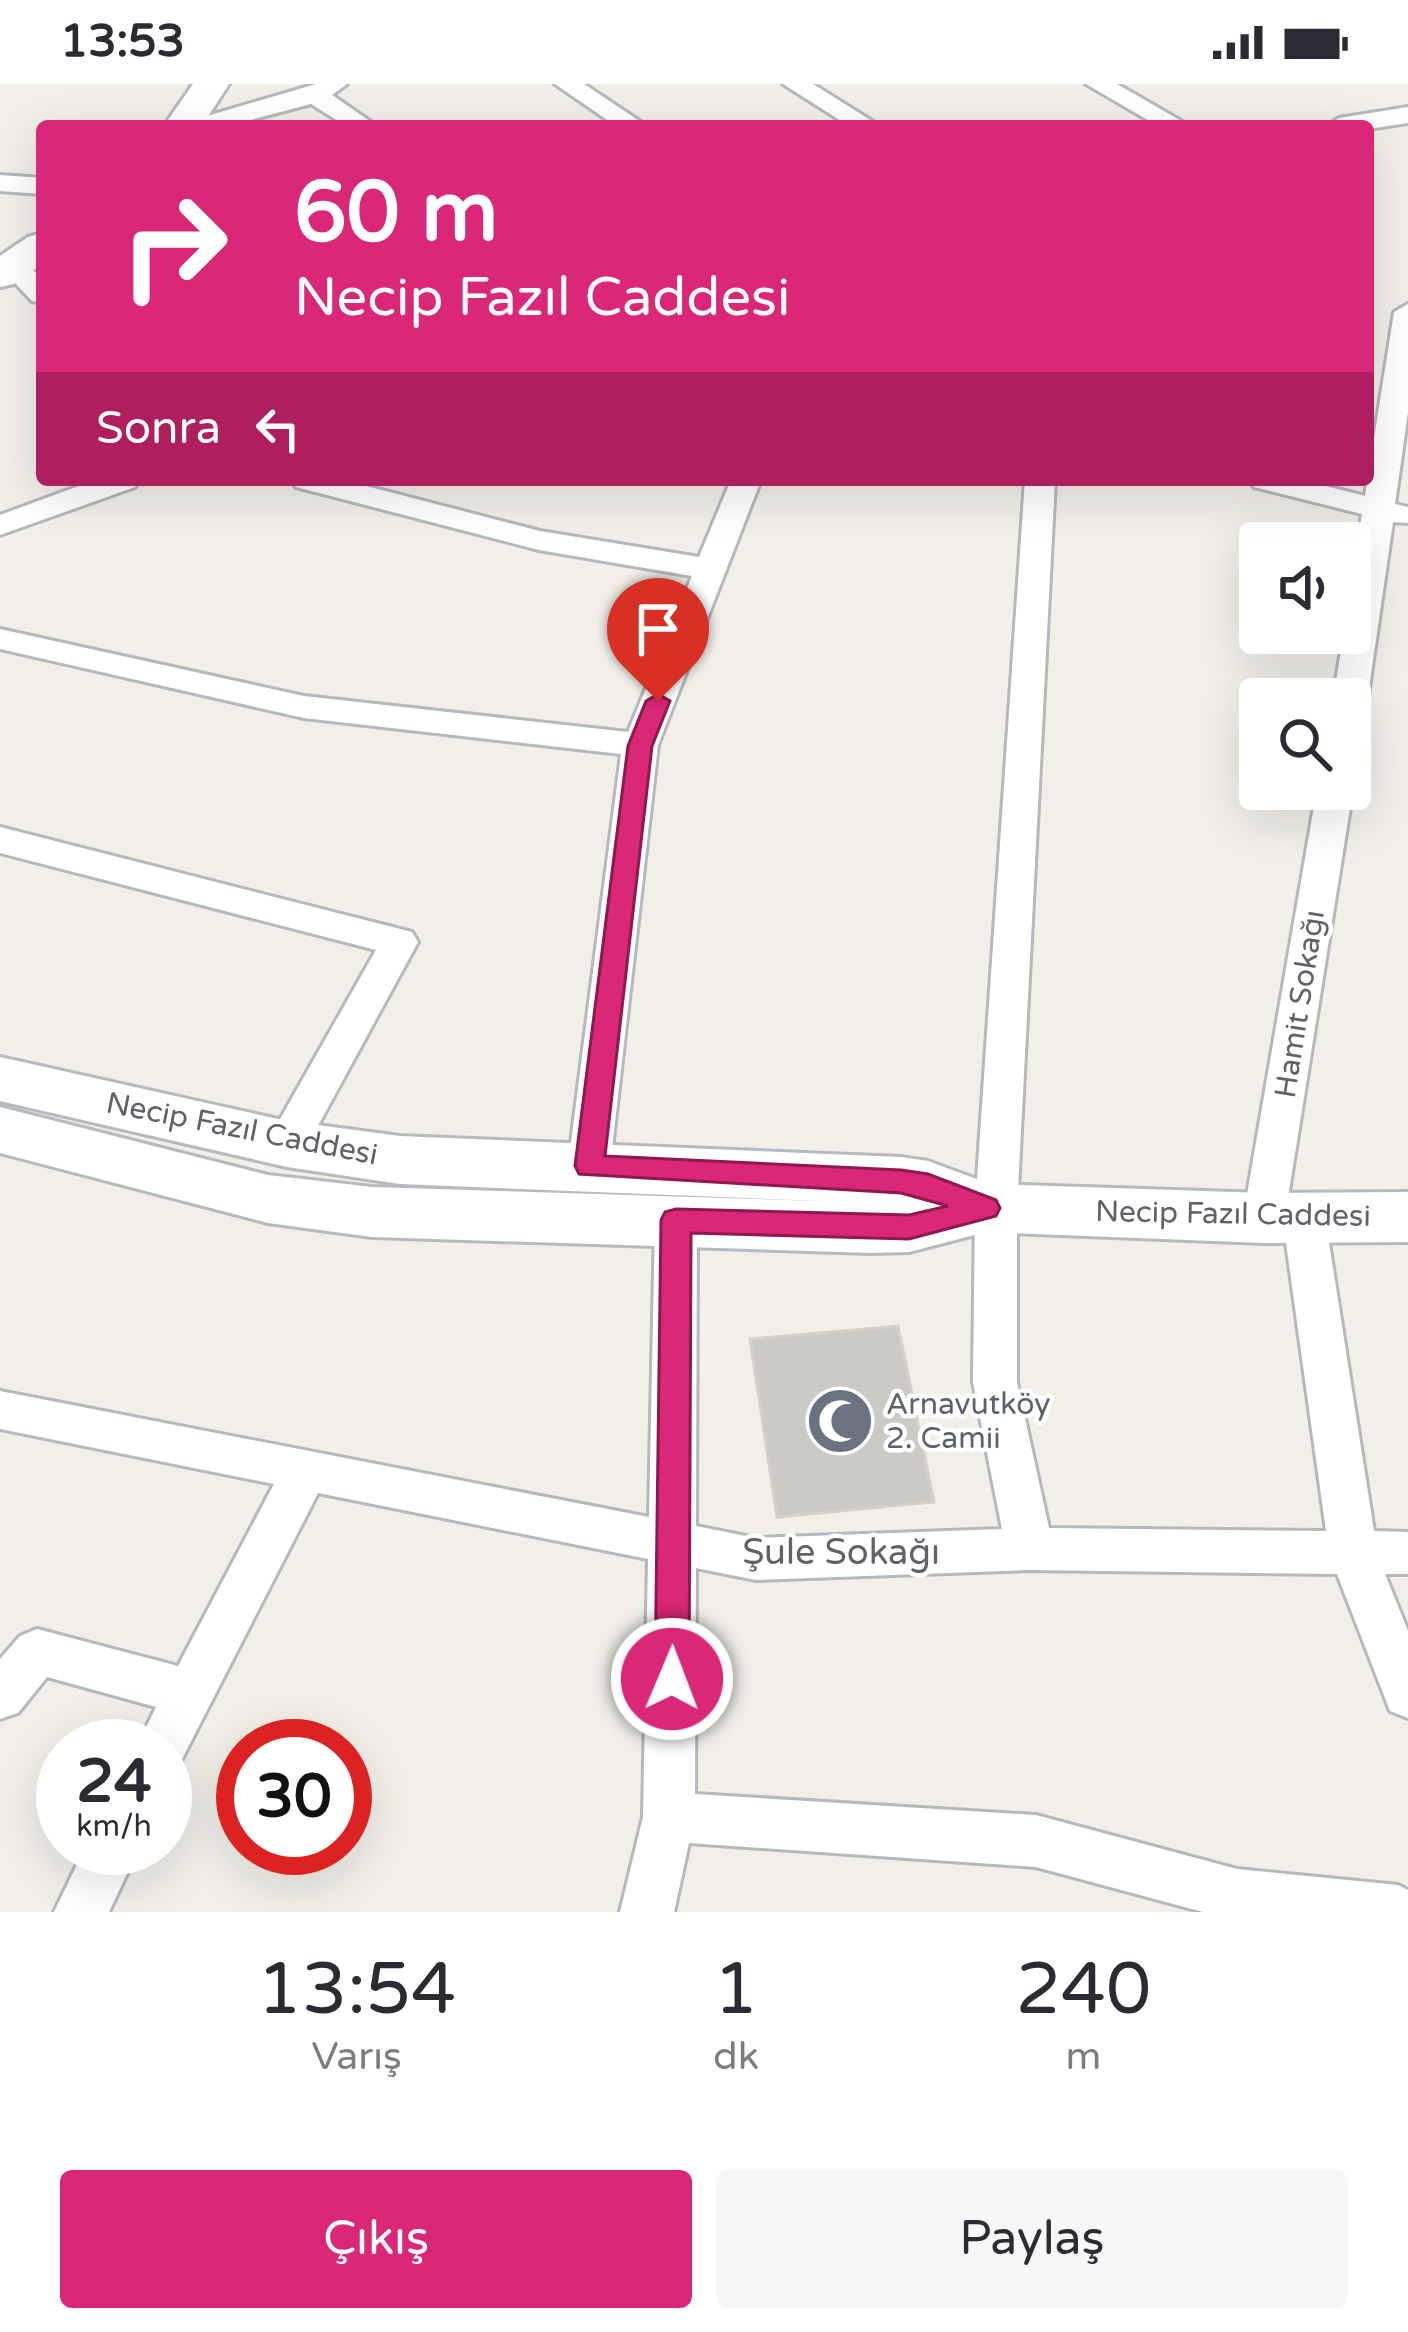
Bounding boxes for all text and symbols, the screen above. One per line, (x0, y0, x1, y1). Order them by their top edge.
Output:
text: 13:53 (60, 15, 185, 69)
text: 60 m (294, 163, 498, 264)
icon: right (96, 168, 252, 324)
text: Necip Fazıl Caddesi (294, 265, 790, 330)
icon: left (245, 396, 311, 462)
text: Sonra (96, 402, 221, 456)
map controls (1239, 522, 1371, 810)
button: sound (1239, 522, 1371, 654)
pin (607, 578, 709, 701)
icon: arrive (625, 596, 691, 662)
button: search (1239, 678, 1371, 810)
street label: Hamit Sokağı (1267, 907, 1333, 1101)
street label: Necip Fazıl Caddesi (103, 1085, 381, 1173)
street label: Necip Fazıl Caddesi (1095, 1193, 1371, 1235)
mosque icon: Arnavutköy 2. Camii (805, 1386, 875, 1456)
place label: Arnavutköy 2. Camii (886, 1386, 1050, 1457)
street label: Şule Sokağı (742, 1531, 940, 1574)
position arrow (609, 1616, 735, 1742)
speed limit sign: 30 (216, 1719, 372, 1875)
text: 24 (76, 1746, 152, 1818)
text: km/h (76, 1808, 152, 1845)
text: 13:54 (257, 1947, 456, 2034)
text: 1 (713, 1947, 759, 2034)
text: 240 (1016, 1947, 1151, 2034)
text: Varış (311, 2033, 402, 2080)
text: dk (713, 2033, 759, 2080)
text: m (1066, 2033, 1101, 2080)
button: Çıkış (60, 2170, 692, 2308)
button: Paylaş (716, 2170, 1348, 2308)

